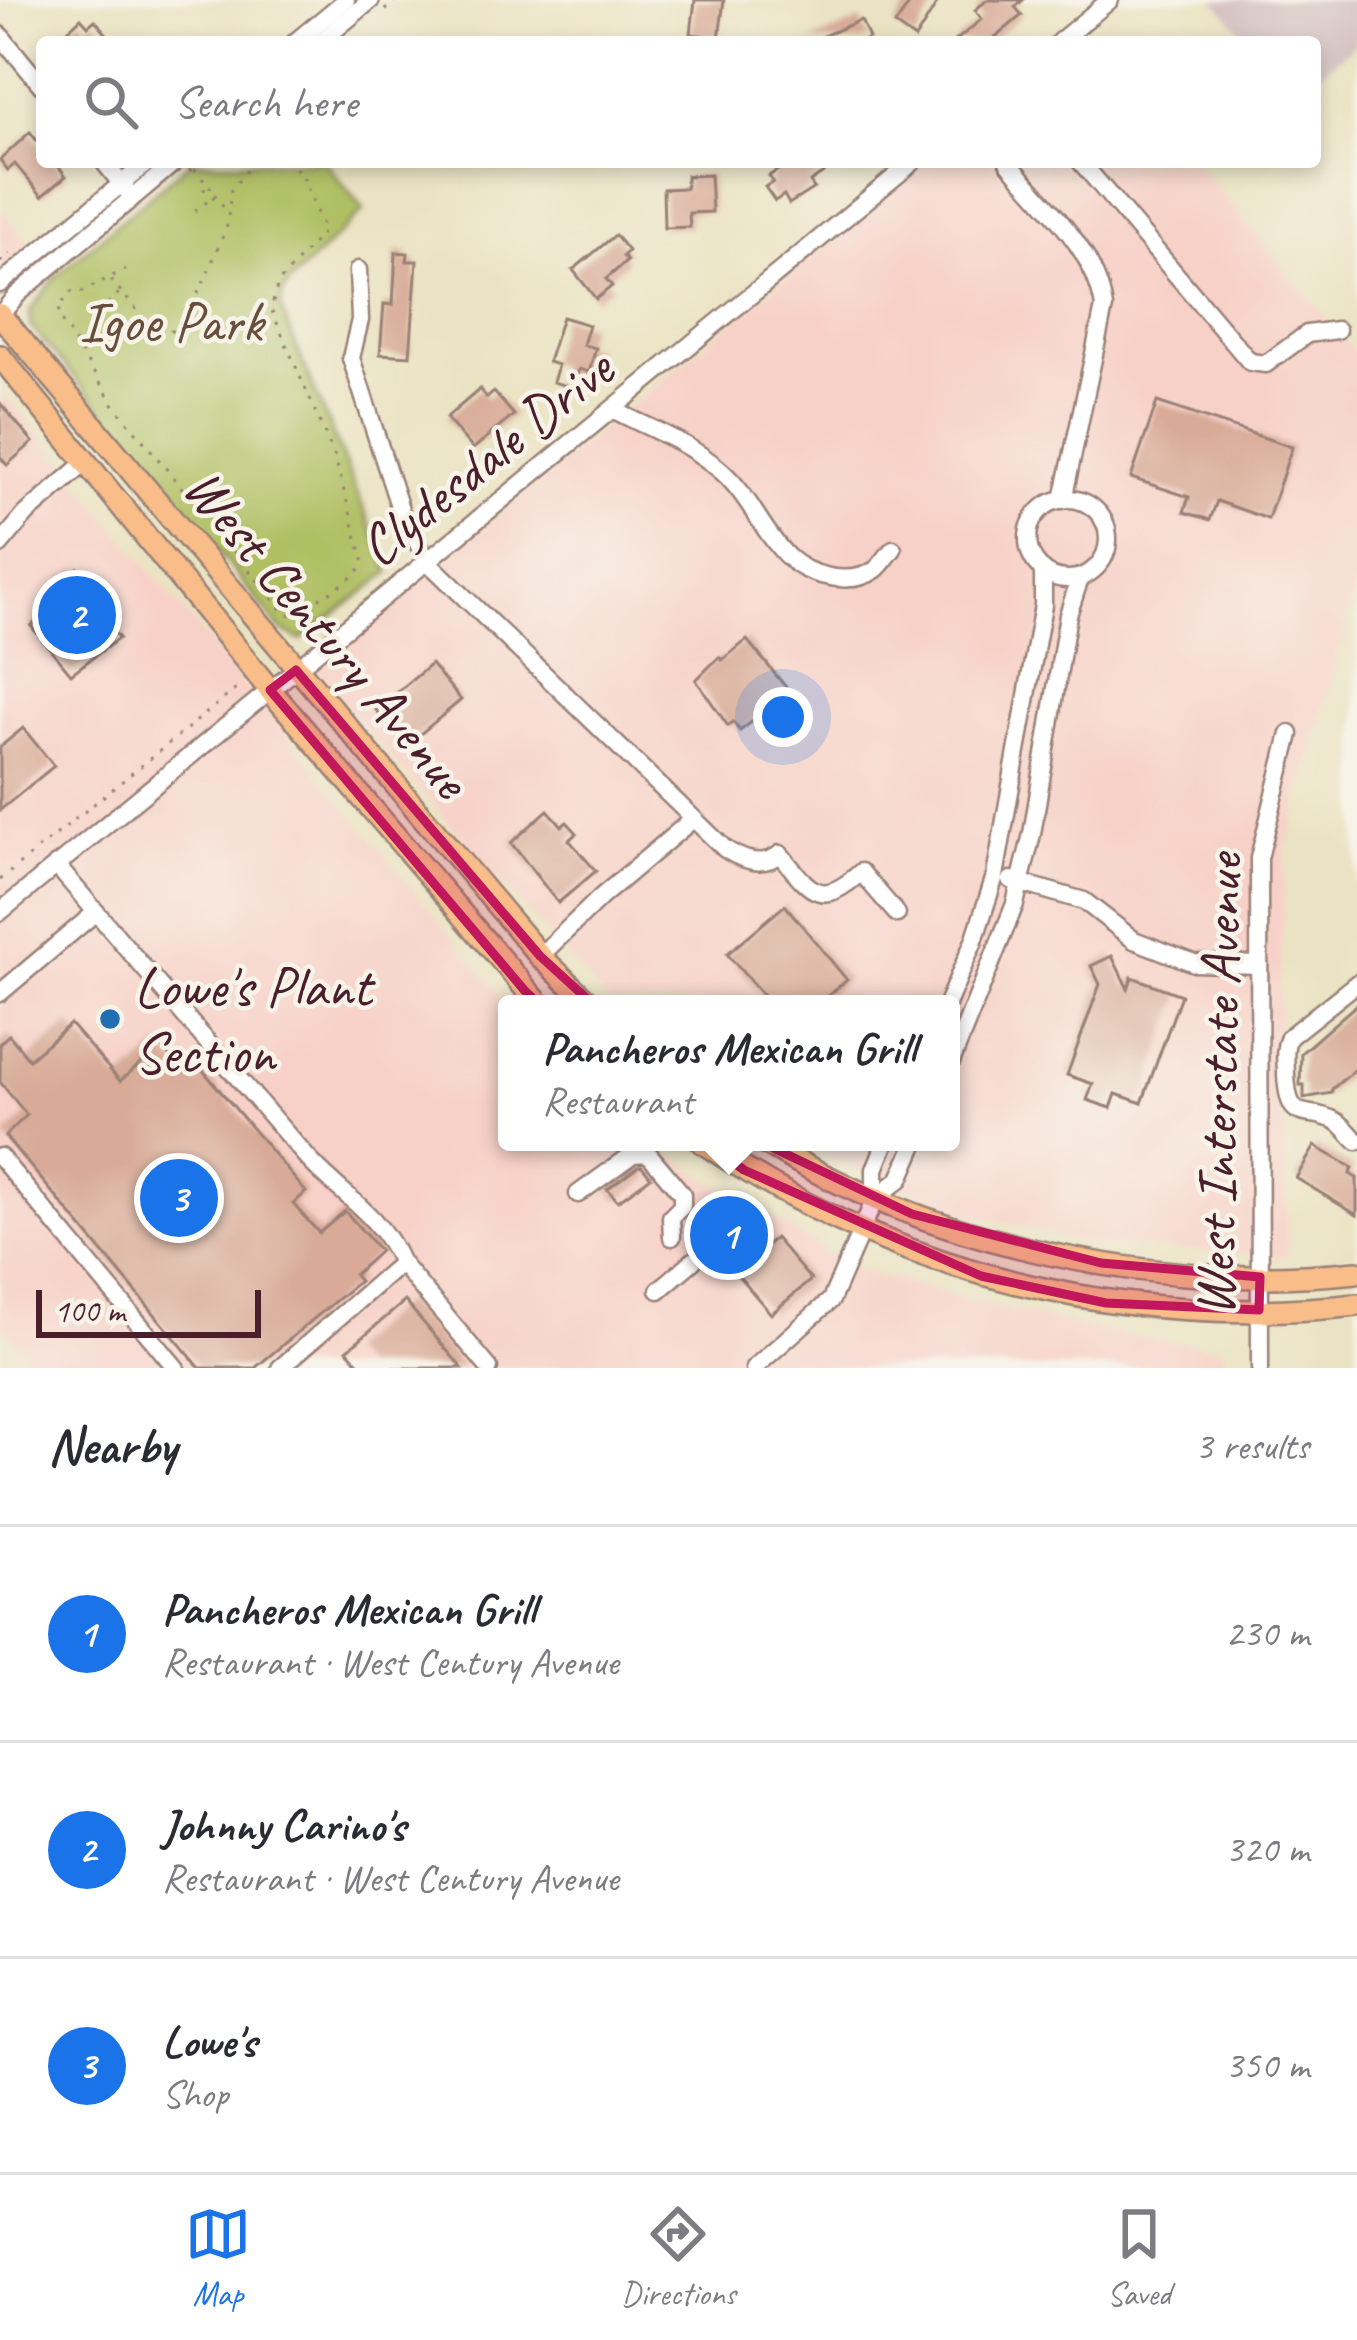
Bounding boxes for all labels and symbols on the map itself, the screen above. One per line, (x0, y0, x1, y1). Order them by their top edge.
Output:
park label: Igoe Park (79, 286, 267, 358)
street label: Clydesdale Drive (344, 331, 630, 582)
street label: West Century Avenue (168, 453, 488, 815)
pin: 2 (38, 570, 116, 660)
your location (753, 687, 813, 747)
street label: West Interstate Avenue (1178, 850, 1258, 1317)
place label: Lowe's Plant Section (134, 951, 376, 1089)
marker: Lowe's Plant Section (97, 1006, 123, 1032)
pin: 3 (140, 1153, 218, 1243)
pin: 1 (690, 1190, 768, 1280)
scale bar (36, 1284, 261, 1337)

